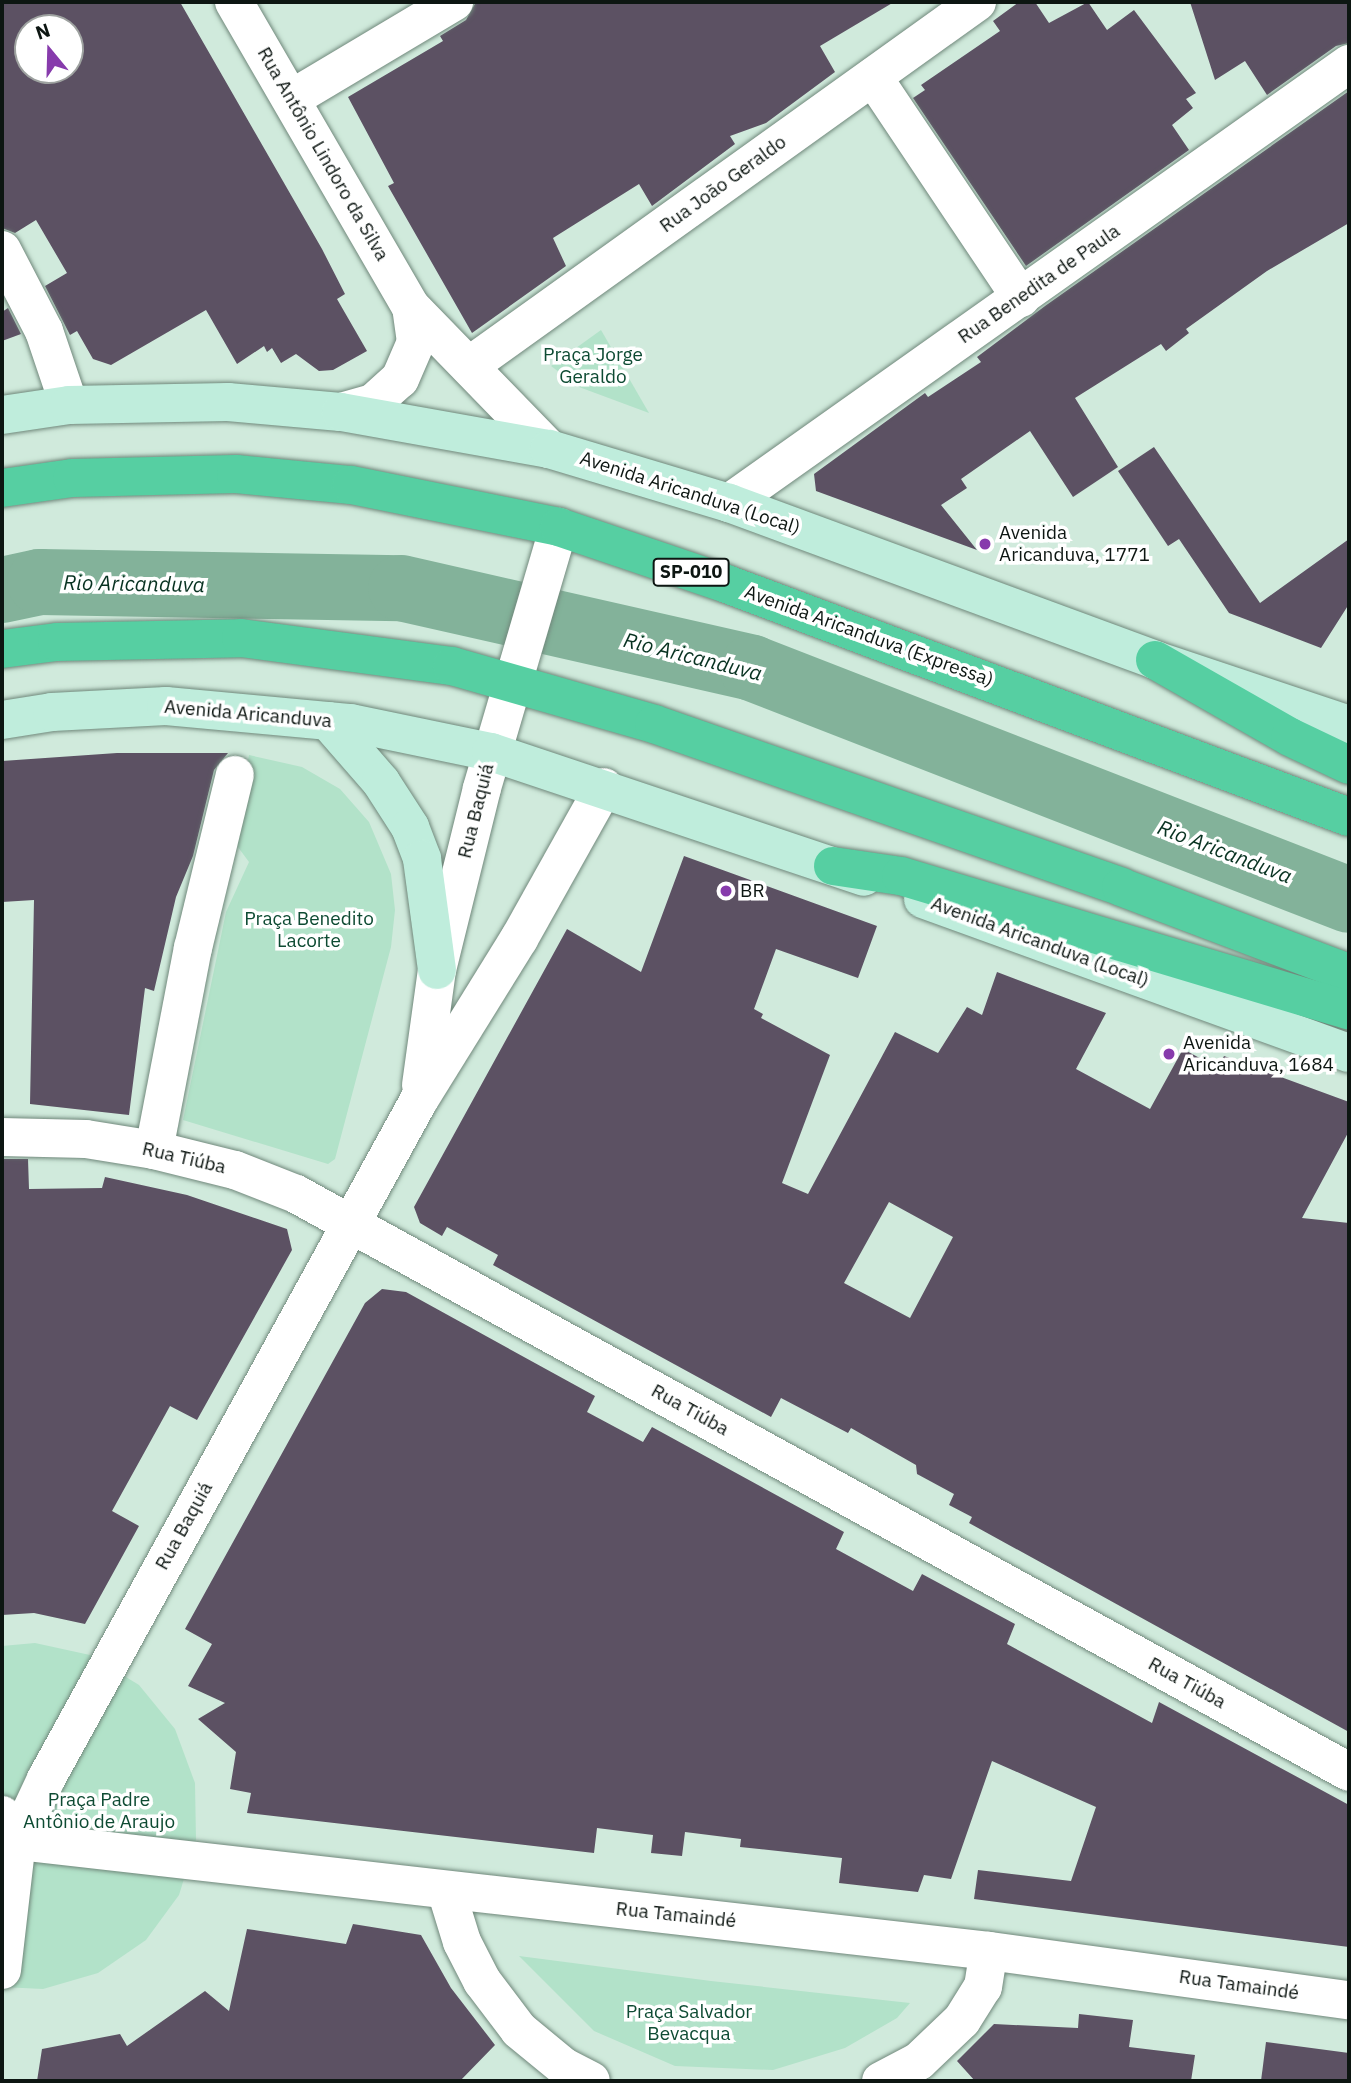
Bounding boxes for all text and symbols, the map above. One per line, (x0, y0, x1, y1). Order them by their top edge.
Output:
north arrow (14, 14, 84, 84)
text: N (32, 17, 53, 45)
street label: Rua Antônio Lindoro da Silva (252, 43, 394, 265)
street label: Rua João Geraldo (655, 130, 791, 238)
street label: Rua Benedita de Paula (954, 220, 1124, 348)
park label: Praça Jorge Geraldo (543, 344, 643, 388)
street label: Avenida Aricanduva (Local) (577, 447, 803, 539)
place label: Avenida Aricanduva, 1771 (999, 522, 1150, 566)
marker: Avenida Aricanduva, 1771 (977, 536, 993, 552)
road number: SP-010 (652, 558, 730, 586)
water label: Rio Aricanduva (63, 569, 205, 597)
street label: Avenida Aricanduva (Expressa) (742, 580, 996, 692)
water label: Rio Aricanduva (621, 627, 765, 685)
street label: Avenida Aricanduva (163, 695, 333, 733)
street label: Rua Baquiá (453, 761, 499, 861)
water label: Rio Aricanduva (1154, 814, 1296, 888)
place label: BR (740, 880, 765, 902)
marker: BR (718, 883, 734, 899)
street label: Avenida Aricanduva (Local) (928, 892, 1152, 992)
park label: Praça Benedito Lacorte (244, 908, 374, 952)
place label: Avenida Aricanduva, 1684 (1183, 1032, 1334, 1076)
marker: Avenida Aricanduva, 1684 (1161, 1046, 1177, 1062)
street label: Rua Tiúba (140, 1137, 228, 1179)
street label: Rua Tiúba (647, 1379, 733, 1441)
street label: Rua Baquiá (151, 1478, 217, 1574)
street label: Rua Tiúba (1144, 1652, 1230, 1714)
park label: Praça Padre Antônio de Araujo (23, 1789, 175, 1833)
street label: Rua Tamaindé (615, 1897, 737, 1933)
street label: Rua Tamaindé (1178, 1965, 1300, 2005)
park label: Praça Salvador Bevacqua (626, 2001, 752, 2045)

